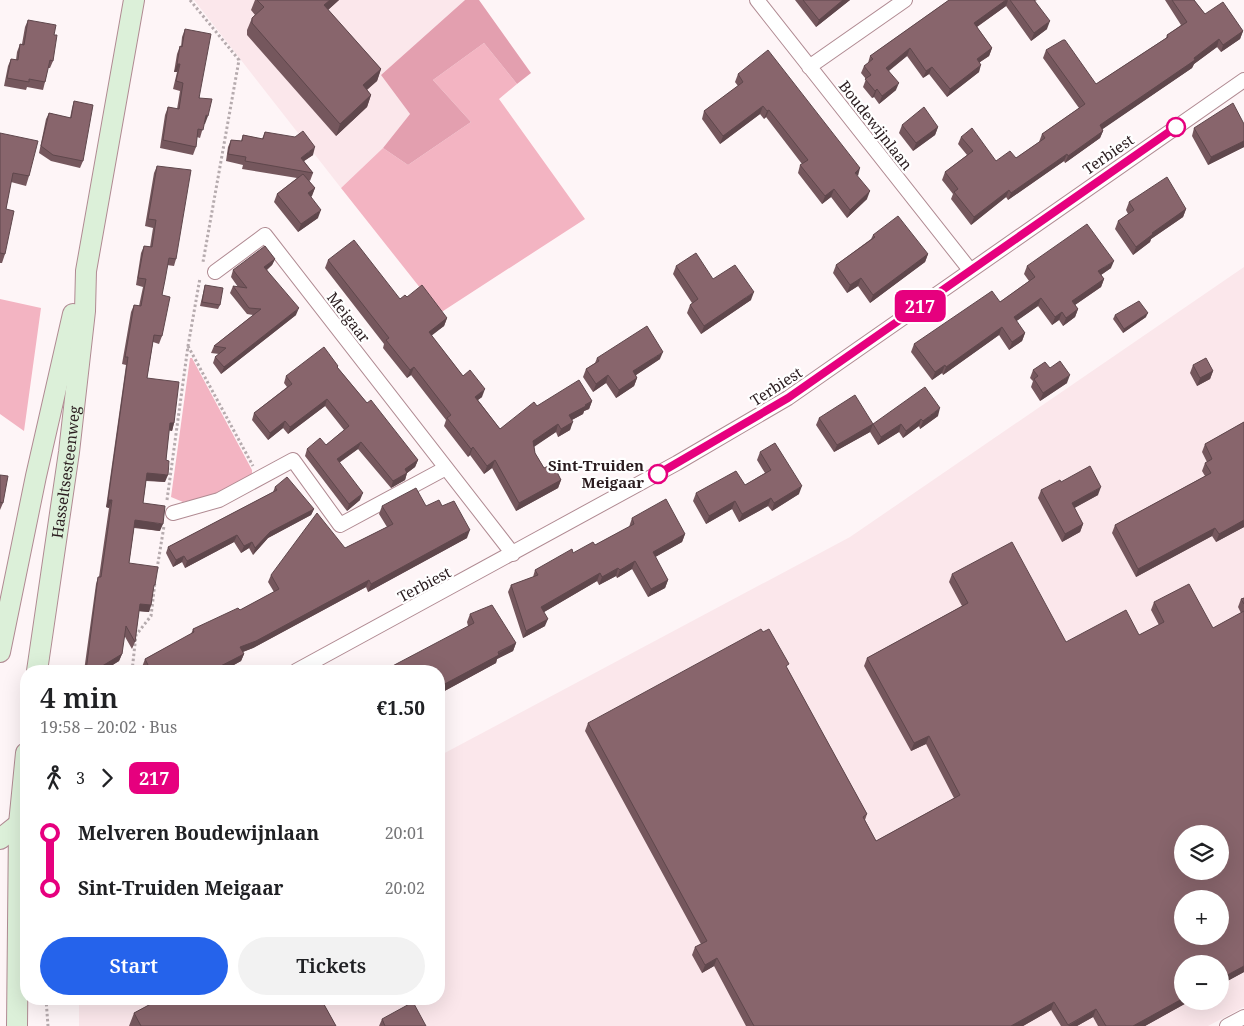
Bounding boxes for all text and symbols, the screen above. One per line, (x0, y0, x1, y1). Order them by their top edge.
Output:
street label: Boudewijnlaan (835, 76, 917, 174)
unlabelled marker (1166, 117, 1186, 137)
street label: Terbiest (1079, 129, 1137, 179)
street label: Meigaar (323, 288, 375, 346)
line badge: 217 (891, 290, 949, 322)
text: 217 (905, 294, 935, 318)
street label: Terbiest (746, 362, 806, 410)
street label: Hasseltsesteenweg (47, 405, 84, 540)
place label: Sint-Truiden Meigaar (548, 455, 644, 492)
marker: Sint-Truiden Meigaar (648, 464, 668, 484)
street label: Terbiest (394, 562, 454, 606)
text: 4 min (40, 678, 118, 716)
text: €1.50 (377, 695, 425, 721)
text: 19:58 – 20:02 · Bus (40, 716, 177, 738)
icon: walk (40, 764, 68, 792)
icon: forward (93, 764, 121, 792)
text: 217 (139, 766, 169, 790)
text: 3 (76, 767, 85, 789)
text: Melveren Boudewijnlaan (78, 820, 319, 846)
text: 20:01 (385, 822, 425, 844)
map controls (1174, 825, 1229, 1010)
button: layers (1174, 825, 1229, 880)
text: Sint-Truiden Meigaar (78, 875, 284, 901)
text: 20:02 (385, 877, 425, 899)
button: + (1174, 890, 1229, 945)
button: Start (40, 937, 228, 995)
button: Tickets (238, 937, 425, 995)
button: − (1174, 955, 1229, 1010)

